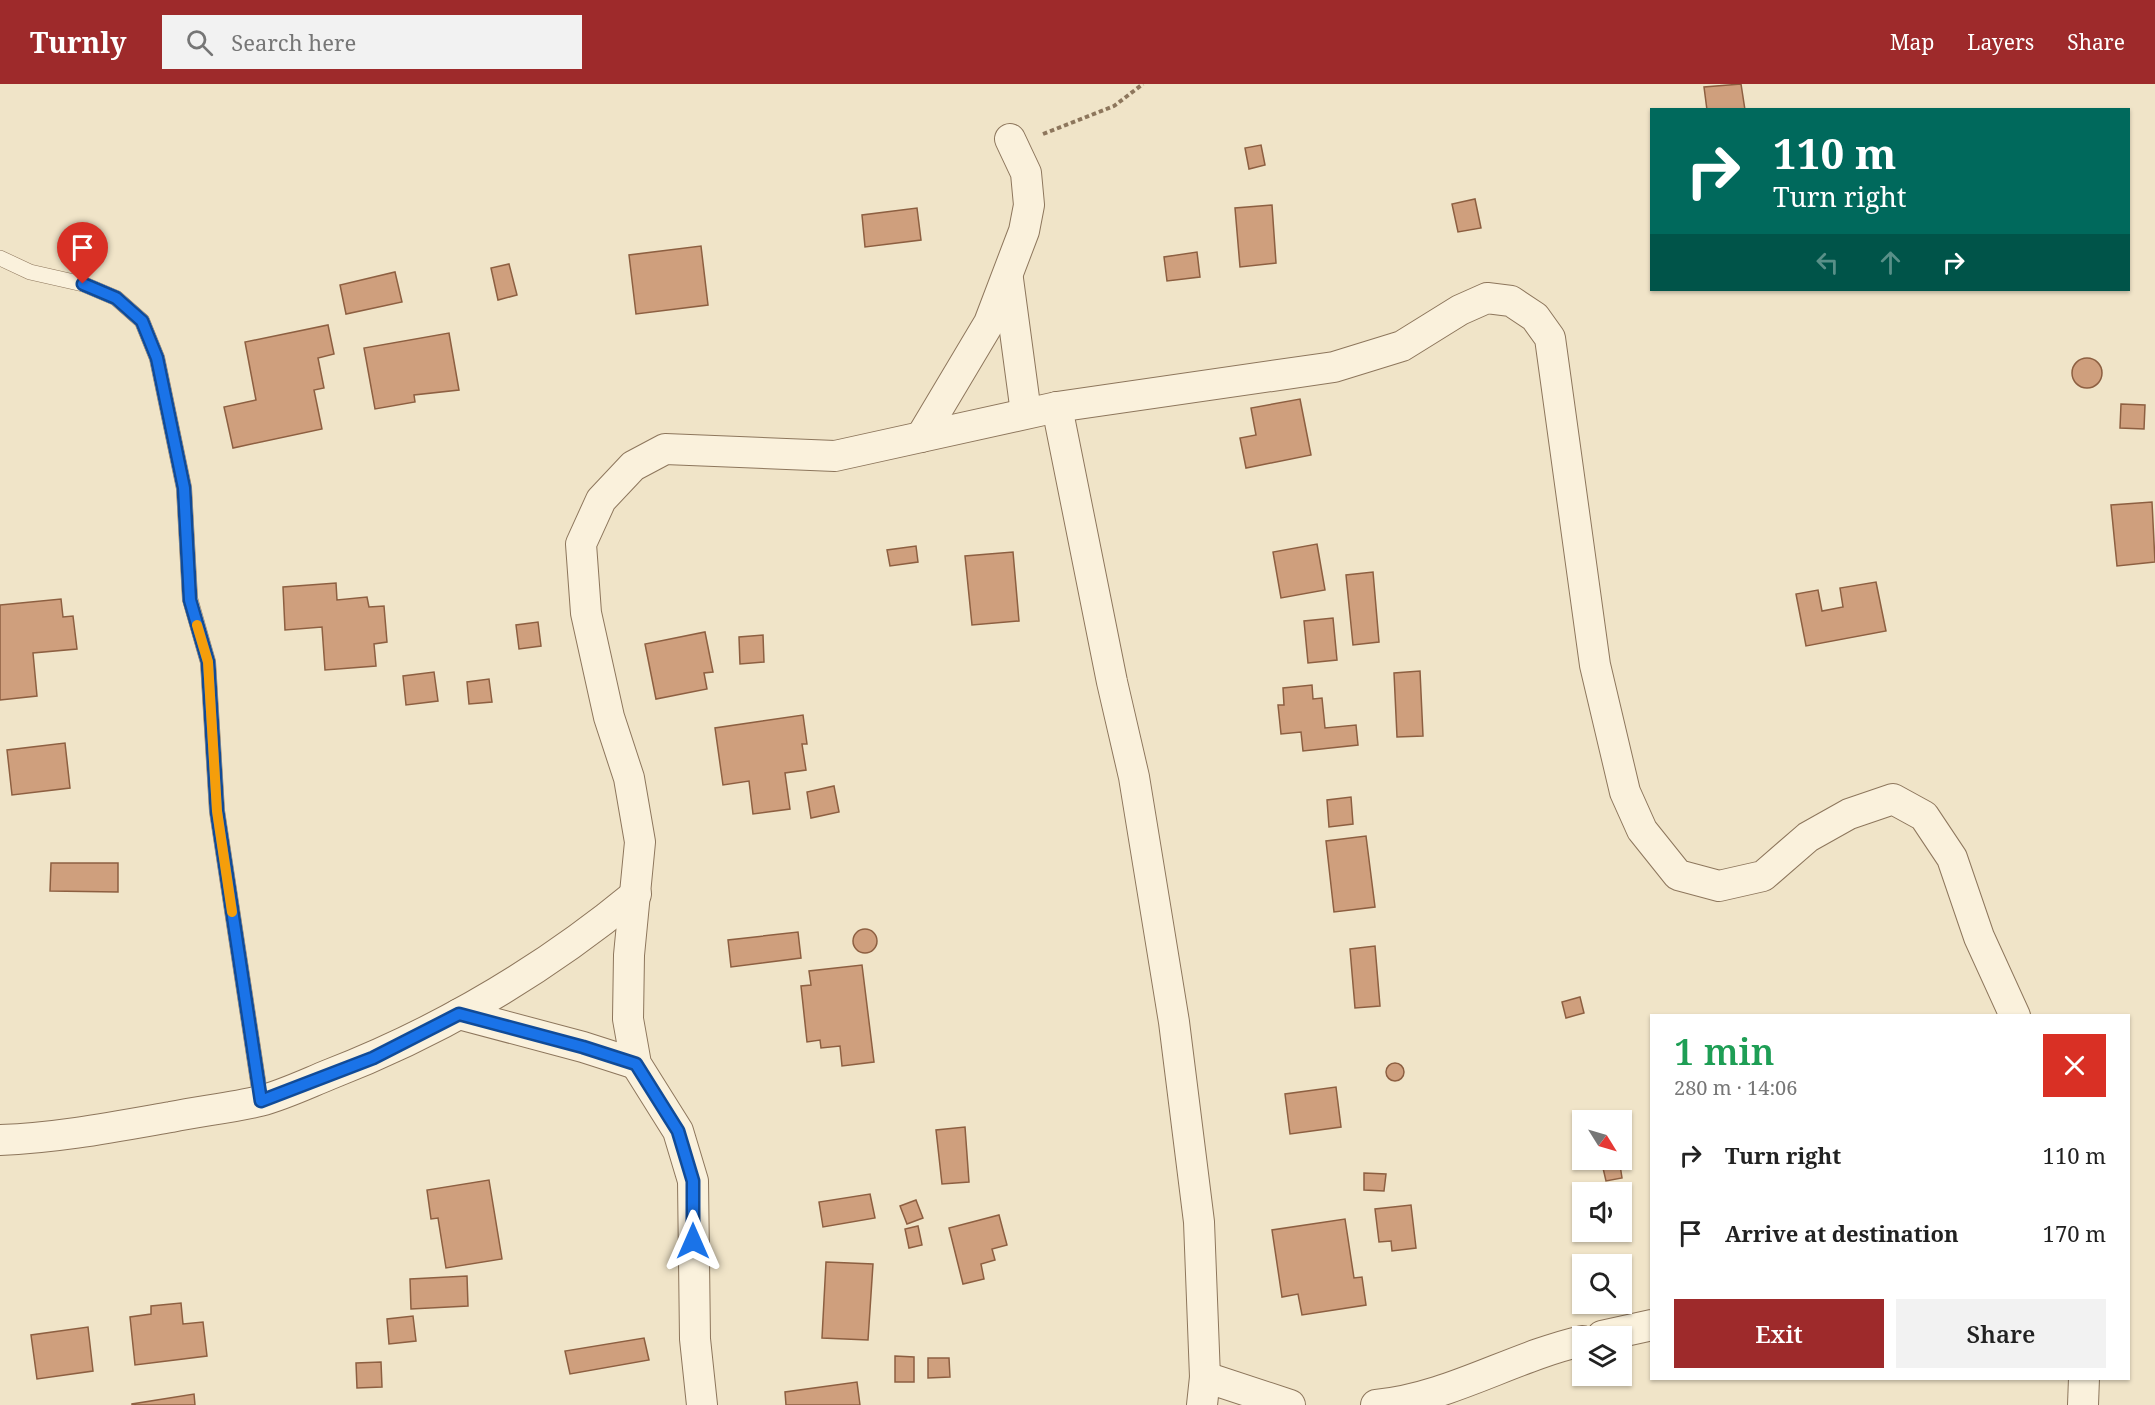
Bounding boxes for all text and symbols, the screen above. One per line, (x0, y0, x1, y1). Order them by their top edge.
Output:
search box (162, 15, 582, 69)
text: Turnly (30, 23, 126, 61)
icon: search (183, 26, 216, 59)
text: Search here (231, 27, 356, 57)
text: Map (1890, 28, 1934, 56)
text: Layers (1967, 28, 2034, 56)
text: Share (2067, 28, 2125, 56)
text: 110 m (1773, 124, 1897, 181)
icon: right (1674, 132, 1752, 210)
text: Turn right (1773, 178, 1906, 215)
pin (57, 222, 108, 284)
icon: arrive (66, 231, 99, 264)
icon: left (1811, 246, 1844, 279)
icon: ahead (1874, 246, 1907, 279)
icon: right (1937, 246, 1970, 279)
text: 1 min (1674, 1027, 1775, 1076)
button: close (2043, 1034, 2106, 1097)
text: 280 m · 14:06 (1674, 1074, 1797, 1101)
north arrow (1572, 1110, 1632, 1170)
map controls (1572, 1110, 1632, 1386)
icon: right (1674, 1139, 1707, 1172)
text: Turn right (1725, 1140, 1841, 1170)
text: 110 m (2043, 1140, 2106, 1170)
button: sound (1572, 1182, 1632, 1242)
position arrow (661, 1209, 725, 1273)
icon: arrive (1674, 1217, 1707, 1250)
text: Arrive at destination (1725, 1218, 1959, 1248)
text: 170 m (2043, 1218, 2106, 1248)
button: search (1572, 1254, 1632, 1314)
button: Exit (1674, 1299, 1884, 1368)
button: Share (1896, 1299, 2106, 1368)
button: layers (1572, 1326, 1632, 1386)

